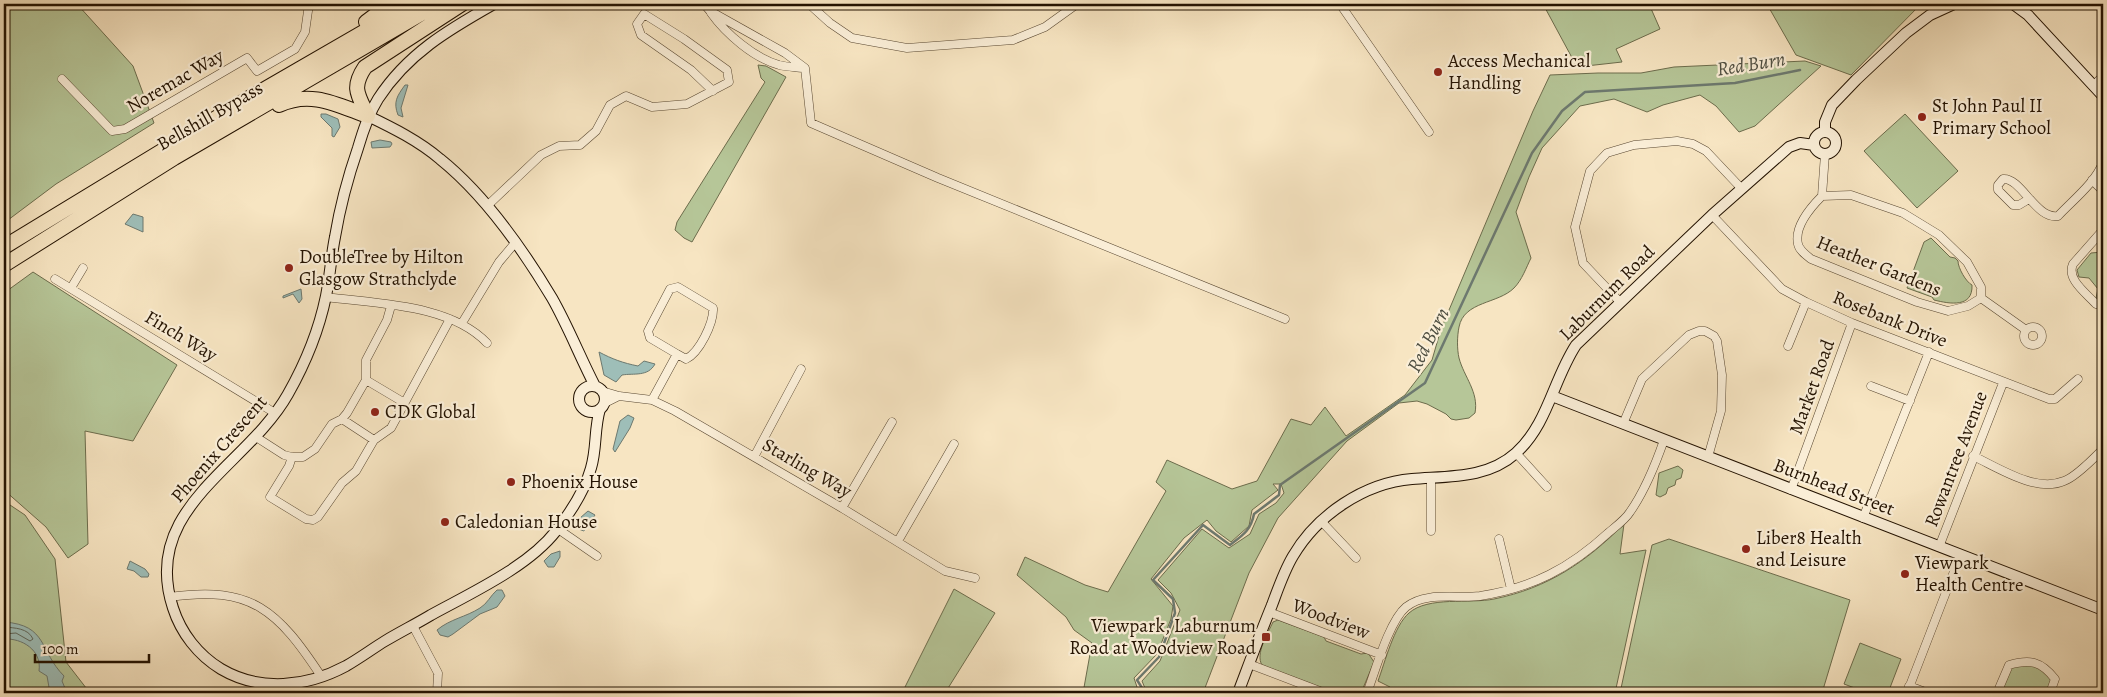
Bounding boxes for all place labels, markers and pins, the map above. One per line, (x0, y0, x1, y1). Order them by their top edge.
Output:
place label: Access Mechanical Handling (1447, 48, 1591, 96)
marker: Access Mechanical Handling (1432, 66, 1444, 78)
place label: St John Paul II Primary School (1932, 93, 2051, 141)
marker: St John Paul II Primary School (1916, 111, 1928, 123)
place label: DoubleTree by Hilton Glasgow Strathclyde (299, 244, 463, 292)
marker: DoubleTree by Hilton Glasgow Strathclyde (283, 262, 295, 274)
place label: CDK Global (385, 399, 476, 425)
marker: CDK Global (369, 406, 381, 418)
place label: Phoenix House (521, 469, 638, 495)
marker: Phoenix House (505, 476, 517, 488)
place label: Caledonian House (455, 509, 597, 535)
marker: Caledonian House (439, 516, 451, 528)
place label: Liber8 Health and Leisure (1756, 525, 1862, 573)
marker: Liber8 Health and Leisure (1740, 543, 1752, 555)
place label: Viewpark Health Centre (1914, 550, 2023, 598)
marker: Viewpark Health Centre (1899, 568, 1911, 580)
place label: Viewpark, Laburnum Road at Woodview Road (1069, 613, 1257, 661)
marker: Viewpark, Laburnum Road at Woodview Road (1260, 631, 1272, 643)

